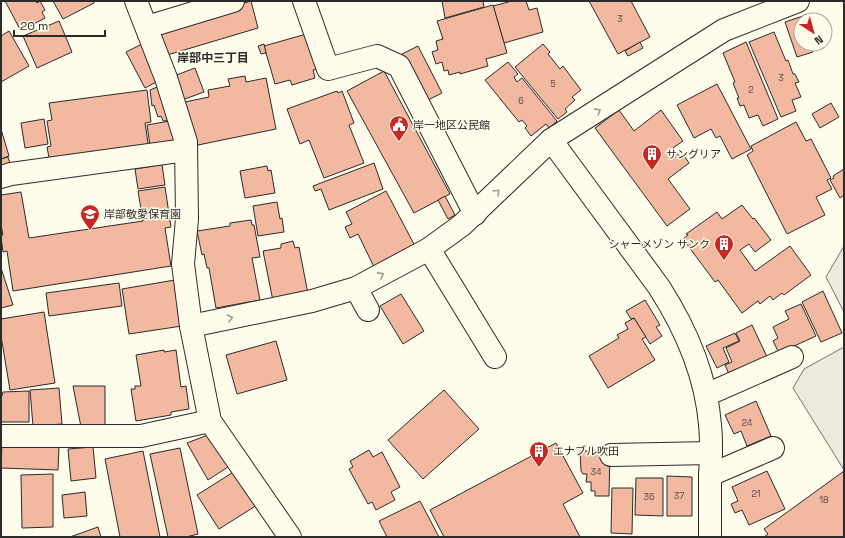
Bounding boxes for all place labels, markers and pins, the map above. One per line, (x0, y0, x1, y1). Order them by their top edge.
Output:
public building icon: 岸一地区公民館 (388, 114, 410, 142)
place label: 岸一地区公民館 (413, 118, 490, 132)
building icon: サングリア (641, 143, 663, 171)
place label: サングリア (666, 147, 721, 161)
school or university icon: 岸部敬愛保育園 (79, 203, 101, 231)
place label: 岸部敬愛保育園 (104, 207, 181, 221)
building icon: シャーメゾン サンク (713, 233, 735, 261)
place label: シャーメゾン サンク (609, 237, 710, 251)
building icon: エナブル吹田 (528, 440, 550, 468)
place label: エナブル吹田 (553, 444, 619, 458)

